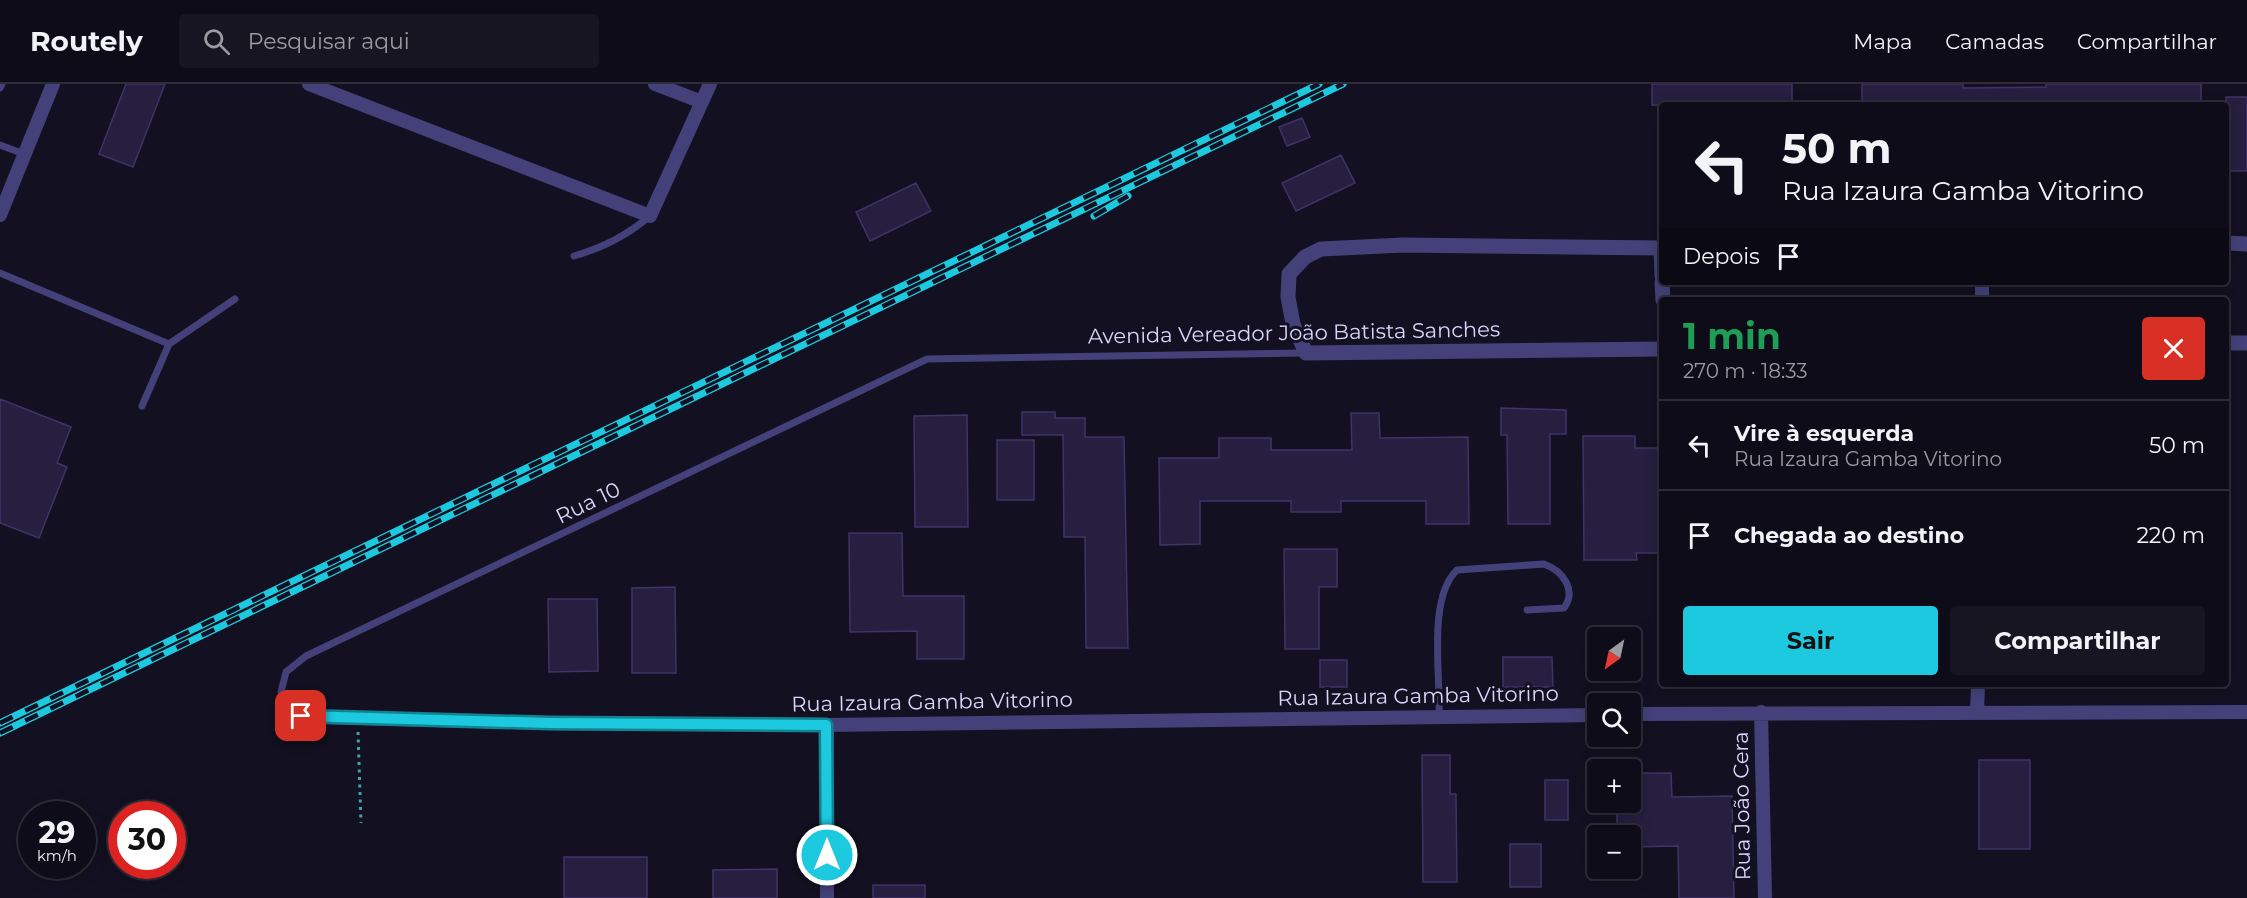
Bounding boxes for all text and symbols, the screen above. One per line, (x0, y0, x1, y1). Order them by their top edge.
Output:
search box (179, 14, 599, 68)
text: Routely (30, 24, 143, 58)
icon: search (200, 25, 233, 58)
text: Pesquisar aqui (248, 28, 410, 55)
text: Mapa (1853, 29, 1912, 54)
text: Camadas (1945, 29, 2044, 54)
text: Compartilhar (2077, 29, 2217, 54)
text: 50 m (1782, 122, 1891, 174)
icon: left (1683, 126, 1761, 204)
text: Rua Izaura Gamba Vitorino (1782, 174, 2144, 207)
icon: arrive (1772, 240, 1805, 273)
text: Depois (1683, 243, 1760, 270)
text: 1 min (1683, 314, 1781, 358)
street label: Avenida Vereador João Batista Sanches (1088, 316, 1500, 349)
button: close (2142, 317, 2205, 380)
text: 270 m · 18:33 (1683, 359, 1808, 383)
text: Vire à esquerda (1734, 420, 1914, 447)
icon: left (1683, 429, 1716, 462)
text: 50 m (2149, 432, 2205, 459)
text: Rua Izaura Gamba Vitorino (1734, 447, 2002, 471)
street label: Rua 10 (551, 476, 624, 529)
icon: arrive (1683, 519, 1716, 552)
text: Chegada ao destino (1734, 522, 1964, 549)
text: 220 m (2136, 522, 2205, 549)
button: Sair (1683, 606, 1938, 675)
button: Compartilhar (1950, 606, 2205, 675)
north arrow (1587, 627, 1641, 681)
map controls (1587, 627, 1641, 879)
street label: Rua Izaura Gamba Vitorino (1277, 681, 1559, 710)
street label: Rua Izaura Gamba Vitorino (791, 687, 1073, 716)
pin (275, 690, 326, 741)
button: search (1587, 693, 1641, 747)
icon: arrive (284, 699, 317, 732)
street label: Rua João Cera (1728, 731, 1755, 881)
button: + (1587, 759, 1641, 813)
speed limit sign: 30 (108, 801, 186, 879)
text: 29 (39, 814, 75, 851)
position arrow (795, 823, 859, 887)
button: − (1587, 825, 1641, 879)
text: km/h (37, 846, 77, 865)

